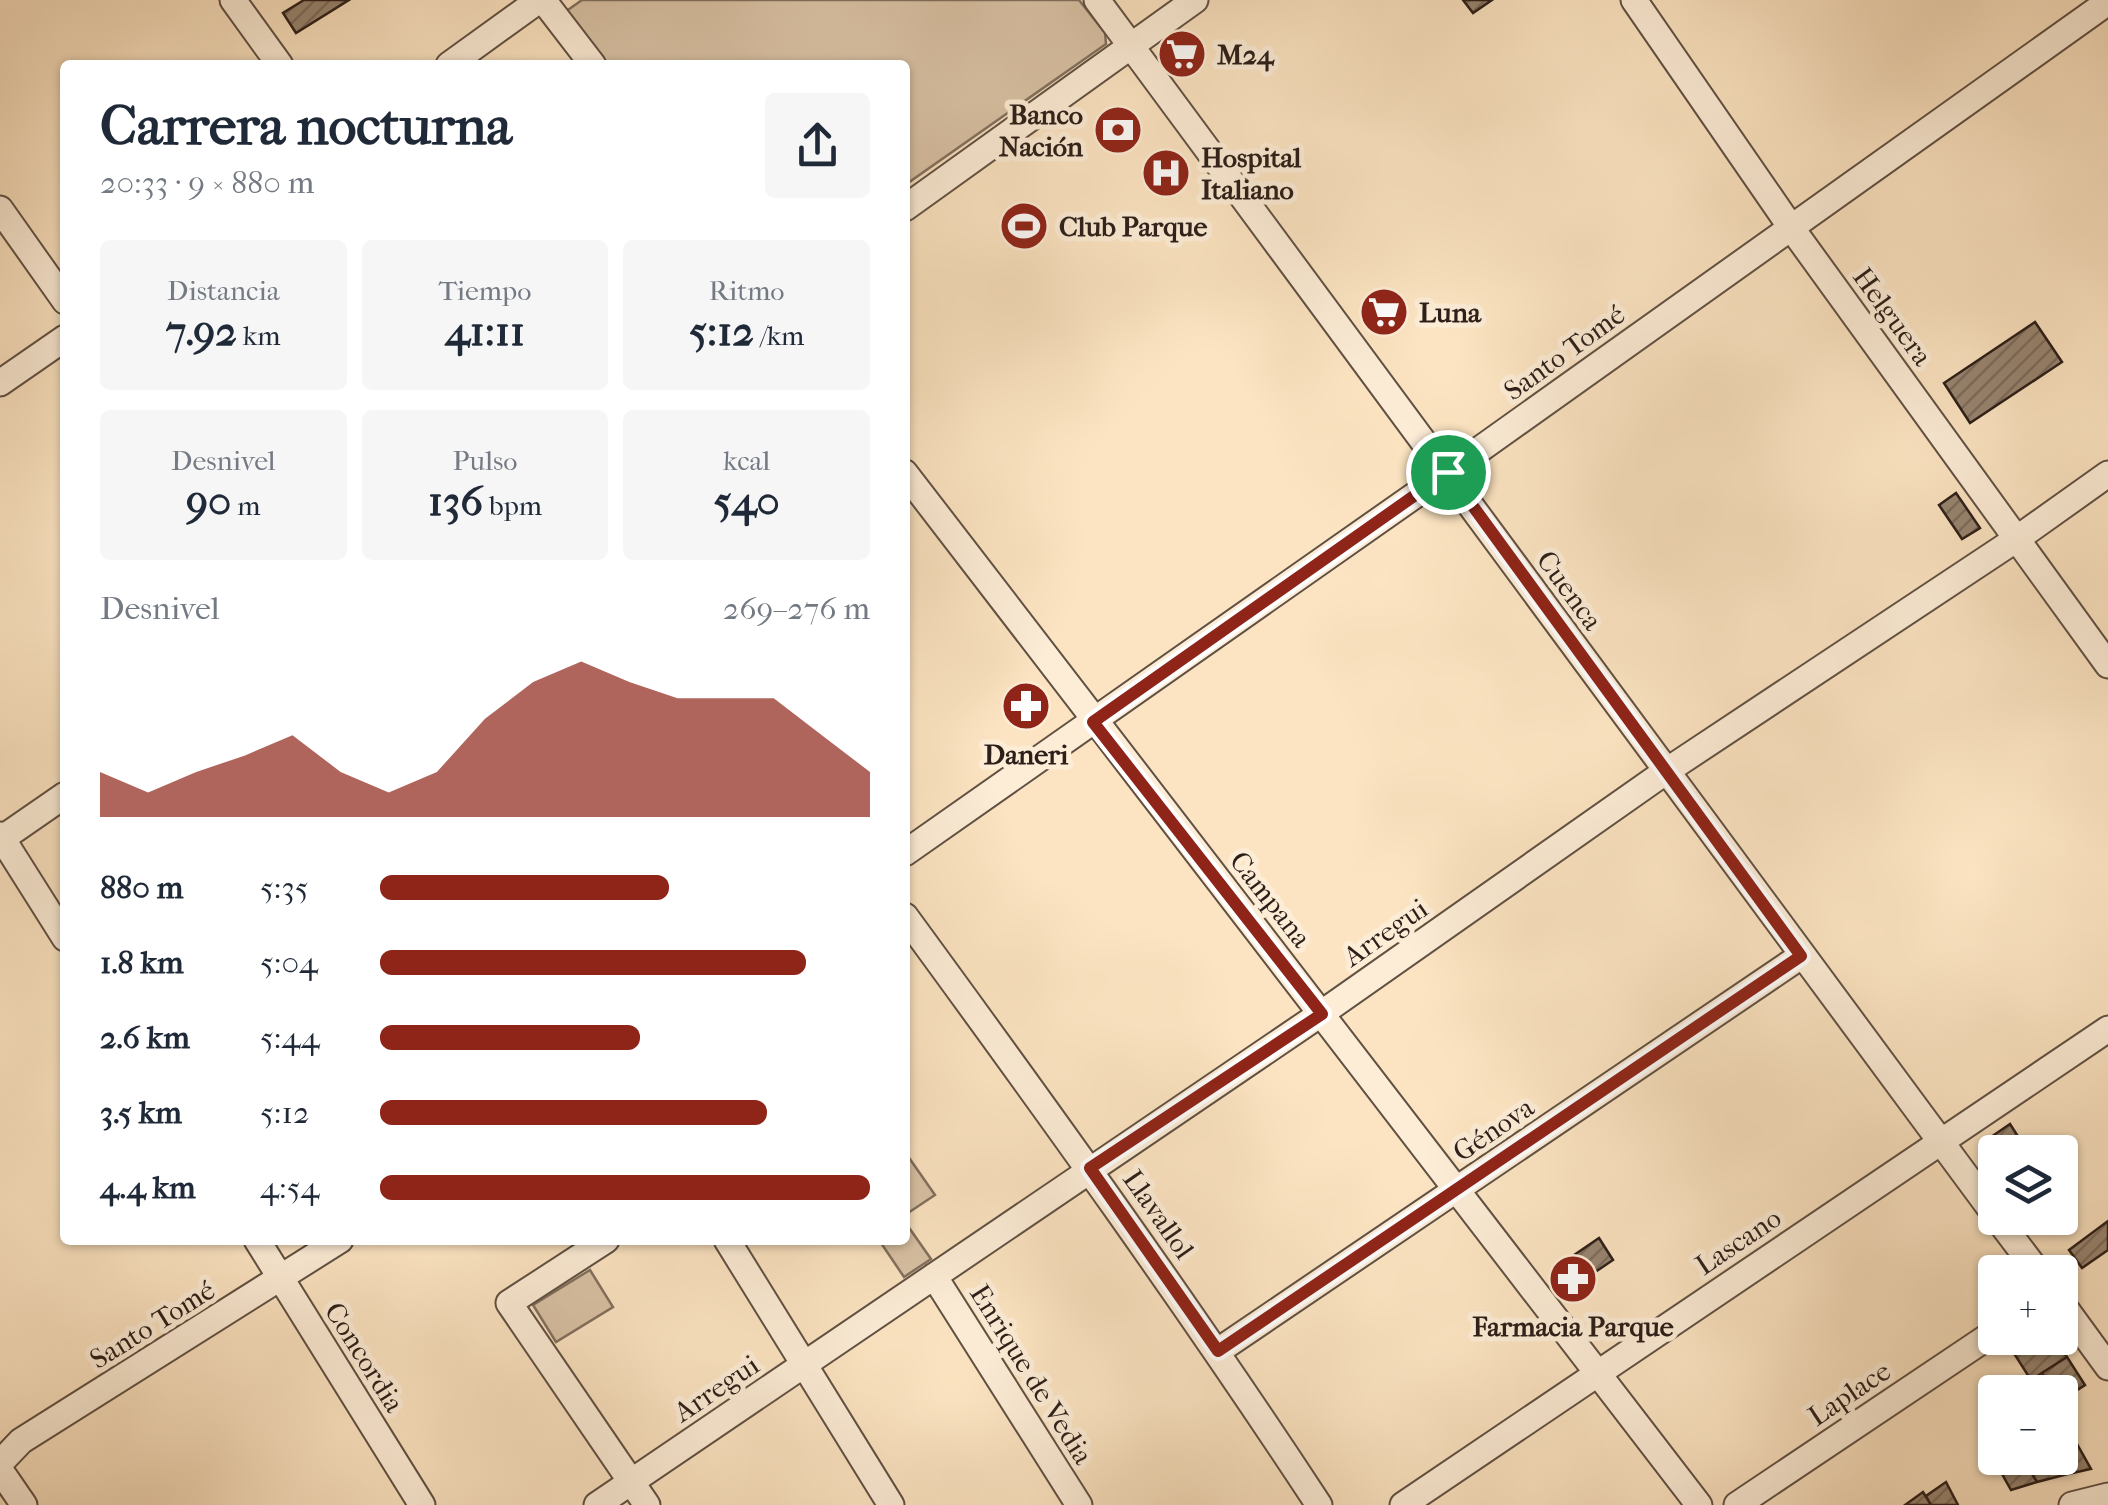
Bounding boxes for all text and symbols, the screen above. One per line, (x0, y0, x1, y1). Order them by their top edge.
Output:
supermarket icon: M24 (1156, 28, 1208, 80)
place label: M24 (1217, 38, 1275, 72)
button: share (765, 93, 870, 198)
text: Carrera nocturna (100, 94, 512, 158)
place label: Banco Nación (999, 98, 1084, 163)
bank icon: Banco Nación (1092, 104, 1144, 156)
place label: Hospital Italiano (1201, 141, 1301, 206)
hospital icon: Hospital Italiano (1140, 147, 1192, 199)
text: 20:33 · 9 × 880 m (100, 164, 314, 201)
sports icon: Club Parque (998, 200, 1050, 252)
place label: Club Parque (1059, 210, 1207, 243)
street label: Helguera (1846, 261, 1940, 373)
text: Distancia (167, 274, 280, 307)
text: Tiempo (439, 274, 531, 307)
text: Ritmo (709, 274, 785, 307)
supermarket icon: Luna (1358, 286, 1410, 338)
place label: Luna (1419, 296, 1482, 329)
street label: Santo Tomé (1498, 298, 1631, 407)
text: 7.92 (166, 307, 237, 356)
text: 41:11 (445, 307, 525, 356)
text: 5:12 (689, 307, 754, 356)
text: km (237, 319, 281, 352)
text: /km (754, 319, 804, 352)
pin (1406, 430, 1491, 515)
text: Desnivel (171, 444, 276, 477)
text: Pulso (452, 444, 518, 477)
text: kcal (723, 444, 770, 477)
icon: arrive (1421, 445, 1476, 500)
text: 90 (186, 477, 231, 526)
text: 136 (428, 477, 483, 526)
text: 540 (714, 477, 780, 526)
text: m (231, 489, 261, 522)
text: bpm (483, 489, 542, 522)
street label: Cuenca (1530, 544, 1610, 637)
text: Desnivel (100, 590, 220, 627)
text: 269–276 m (723, 590, 870, 627)
pharmacy icon: Daneri (1000, 680, 1052, 732)
place label: Daneri (984, 738, 1069, 771)
street label: Campana (1223, 845, 1319, 955)
text: 880 m (100, 869, 183, 906)
text: 5:35 (260, 869, 309, 906)
street label: Arregui (1336, 892, 1434, 974)
text: 1.8 km (100, 944, 184, 981)
text: 5:04 (260, 944, 318, 981)
text: 2.6 km (100, 1019, 190, 1056)
text: 5:44 (260, 1019, 320, 1056)
street label: Génova (1447, 1090, 1541, 1168)
text: 3.5 km (100, 1094, 182, 1131)
text: 5:12 (260, 1094, 309, 1131)
map controls (1978, 1135, 2078, 1475)
button: layers (1978, 1135, 2078, 1235)
street label: Llavallol (1116, 1164, 1201, 1265)
text: 4.4 km (100, 1169, 196, 1206)
text: 4:54 (260, 1169, 319, 1206)
street label: Lascano (1689, 1201, 1787, 1282)
pharmacy icon: Farmacia Parque (1547, 1253, 1599, 1305)
button: + (1978, 1255, 2078, 1355)
street label: Santo Tomé (84, 1273, 221, 1376)
street label: Enrique de Vedia (963, 1278, 1101, 1471)
street label: Concordia (318, 1296, 412, 1419)
place label: Farmacia Parque (1473, 1310, 1674, 1343)
street label: Arregui (667, 1348, 765, 1429)
street label: Laplace (1802, 1354, 1897, 1433)
button: − (1978, 1375, 2078, 1475)

